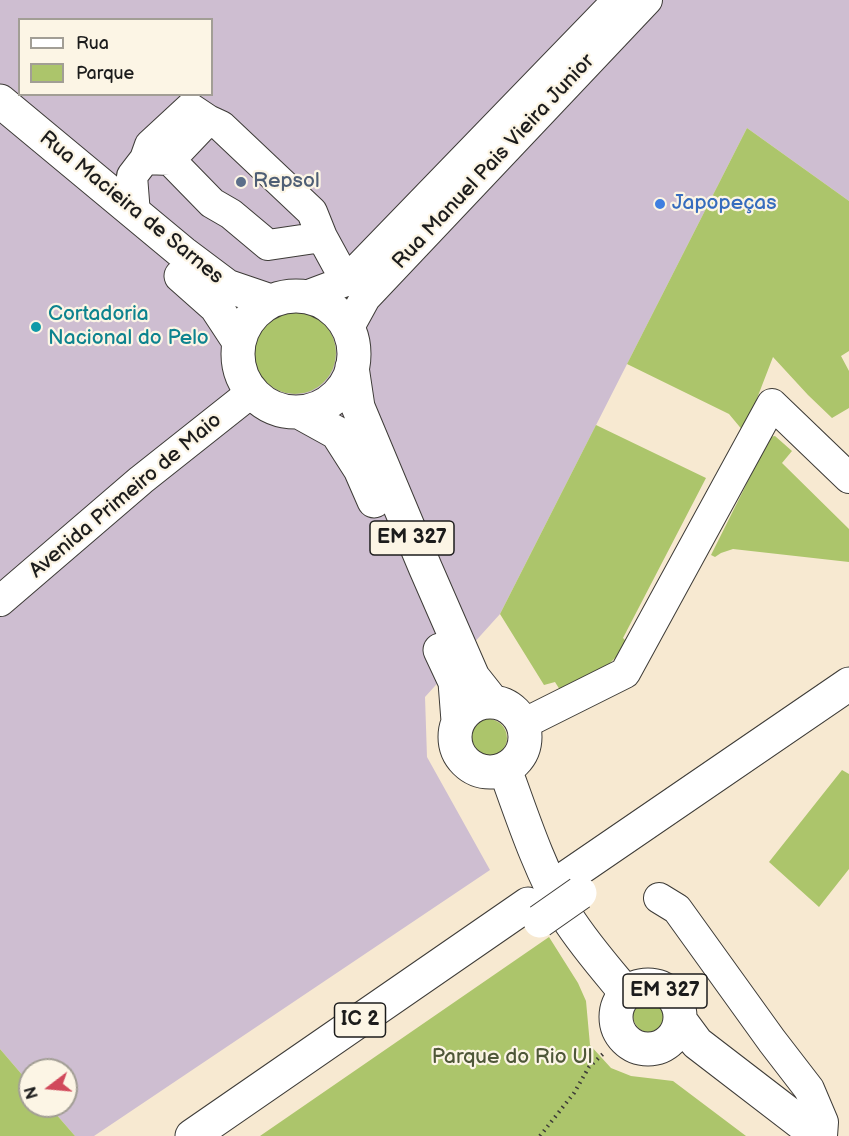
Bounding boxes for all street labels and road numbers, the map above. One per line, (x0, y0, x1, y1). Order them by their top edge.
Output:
street label: Rua Manuel Pais Vieira Junior (388, 49, 600, 275)
street label: Rua Macieira de Sarnes (34, 126, 228, 290)
street label: Avenida Primeiro de Maio (25, 408, 227, 584)
road number: EM 327 (370, 521, 454, 555)
road number: EM 327 (623, 974, 707, 1008)
road number: IC 2 (334, 1003, 386, 1037)

